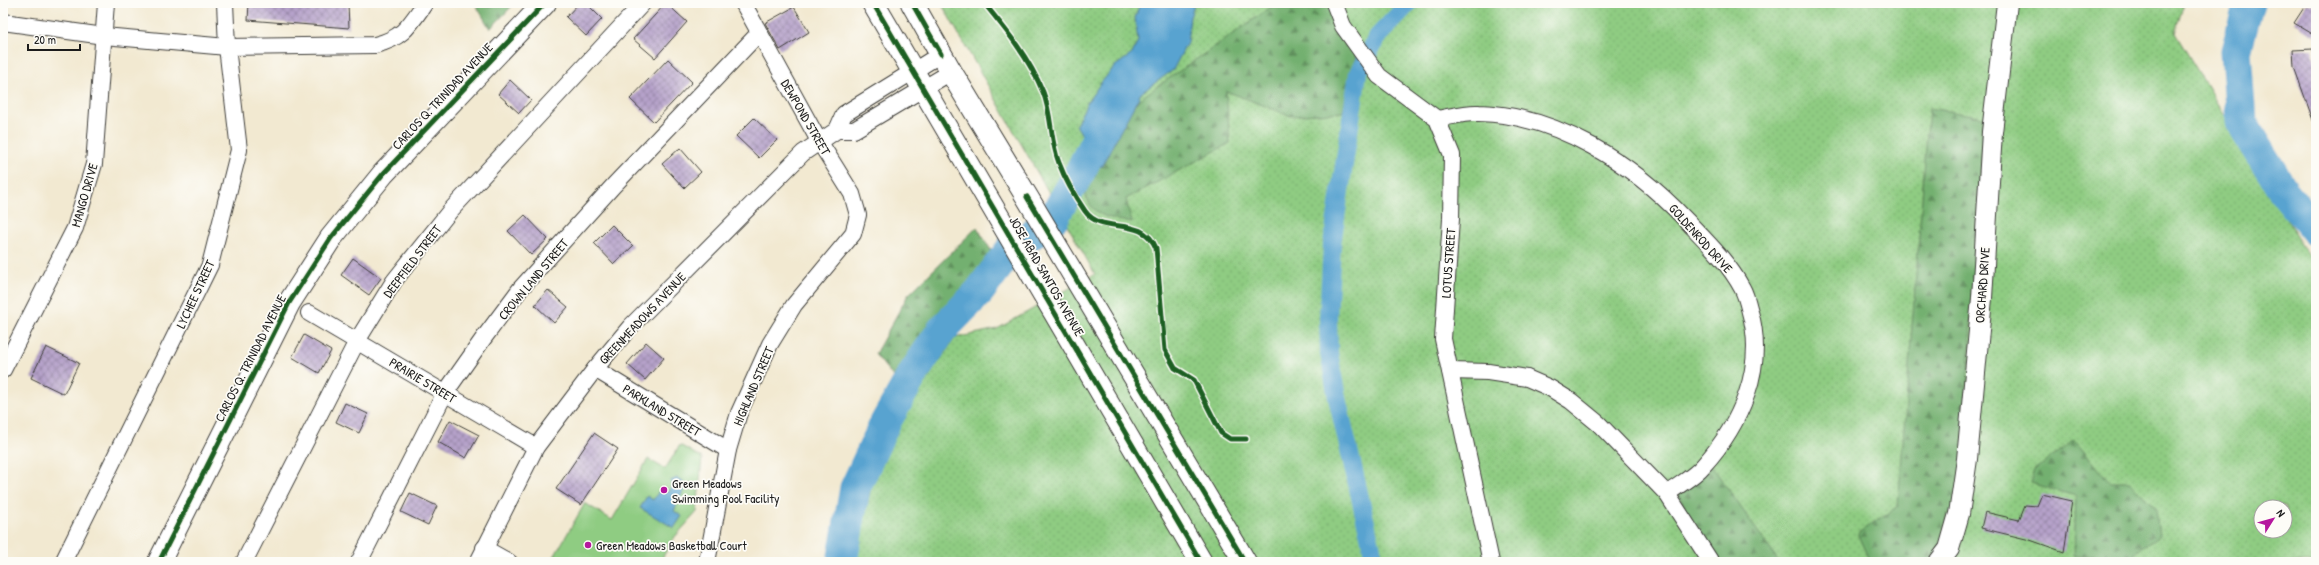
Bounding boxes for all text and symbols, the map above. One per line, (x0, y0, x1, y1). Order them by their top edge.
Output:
scale bar (28, 26, 80, 52)
text: 20 m (34, 31, 56, 48)
street label: CARLOS Q. TRINIDAD AVENUE (387, 38, 497, 154)
street label: DEWPOND STREET (777, 76, 836, 159)
street label: MANGO DRIVE (66, 161, 102, 229)
street label: GOLDENROD DRIVE (1665, 199, 1737, 277)
street label: JOSE ABAD SANTOS AVENUE (1005, 213, 1089, 340)
street label: DEEPFIELD STREET (379, 220, 446, 301)
street label: LOTUS STREET (1437, 227, 1459, 298)
street label: CROWN LAND STREET (494, 234, 573, 323)
street label: ORCHARD DRIVE (1970, 246, 1994, 324)
street label: LYCHEE STREET (171, 256, 219, 331)
street label: GREENMEADOWS AVENUE (595, 268, 690, 368)
street label: CARLOS Q. TRINIDAD AVENUE (210, 291, 290, 425)
street label: HIGHLAND STREET (728, 343, 778, 428)
street label: PRAIRIE STREET (386, 353, 460, 407)
street label: PARKLAND STREET (620, 380, 705, 441)
place label: Green Meadows Swimming Pool Facility (672, 474, 780, 507)
marker: Green Meadows Swimming Pool Facility (659, 485, 669, 495)
north arrow (2253, 499, 2293, 539)
text: N (2274, 506, 2288, 520)
place label: Green Meadows Basketball Court (596, 536, 747, 554)
marker: Green Meadows Basketball Court (583, 540, 593, 550)

